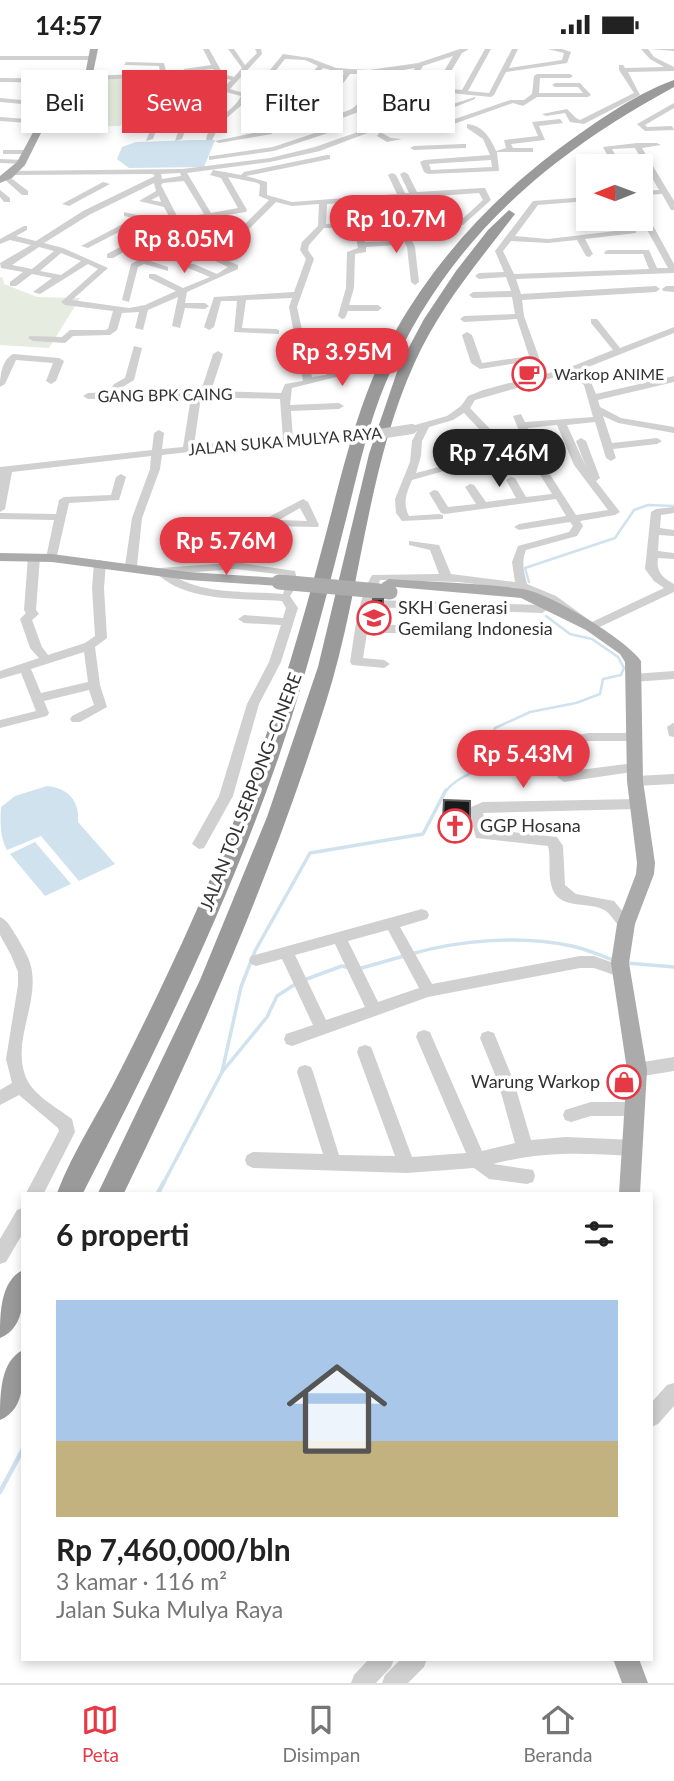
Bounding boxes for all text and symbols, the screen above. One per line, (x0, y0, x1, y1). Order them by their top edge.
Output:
text: 14:57 (35, 9, 102, 41)
chip: Beli (21, 70, 108, 133)
chip: Sewa (122, 70, 227, 133)
chip: Filter (241, 70, 343, 133)
chip: Baru (357, 70, 455, 133)
north arrow (576, 154, 653, 231)
map controls (576, 154, 653, 231)
pin: Rp 10.7M (324, 195, 468, 255)
text: Rp 10.7M (346, 204, 446, 232)
pin: Rp 8.05M (112, 215, 256, 275)
text: Rp 8.05M (134, 224, 234, 252)
pin: Rp 3.95M (270, 329, 414, 388)
text: Rp 3.95M (292, 337, 392, 365)
cafe icon: Warkop ANIME (510, 355, 548, 393)
place label: Warkop ANIME (554, 364, 664, 383)
street label: GANG BPK CAING (97, 384, 233, 405)
street label: JALAN SUKA MULYA RAYA (187, 423, 383, 458)
pin: Rp 7.46M (427, 429, 571, 489)
text: Rp 7.46M (449, 438, 549, 466)
pin: Rp 5.76M (154, 517, 298, 577)
text: Rp 5.76M (176, 526, 276, 554)
place label: SKH Generasi Gemilang Indonesia (398, 596, 553, 639)
school or university icon: SKH Generasi Gemilang Indonesia (355, 599, 393, 637)
street label: JALAN TOL SERPONG–CINERE (194, 669, 306, 914)
pin: Rp 5.43M (451, 731, 595, 790)
text: Rp 5.43M (473, 739, 573, 767)
church icon: GGP Hosana (436, 807, 474, 845)
place label: GGP Hosana (480, 814, 581, 836)
shop icon: Warung Warkop (605, 1063, 643, 1101)
place label: Warung Warkop (471, 1070, 600, 1092)
icon: filters (580, 1215, 618, 1253)
text: 6 properti (56, 1216, 189, 1252)
icon: home (274, 1346, 400, 1472)
text: Rp 7,460,000/bln (56, 1531, 291, 1567)
text: 3 kamar · 116 m² (56, 1567, 227, 1595)
text: Jalan Suka Mulya Raya (56, 1595, 283, 1623)
tab: Peta (81, 1701, 119, 1766)
tab: Disimpan (282, 1701, 360, 1766)
tab: Beranda (523, 1701, 592, 1766)

